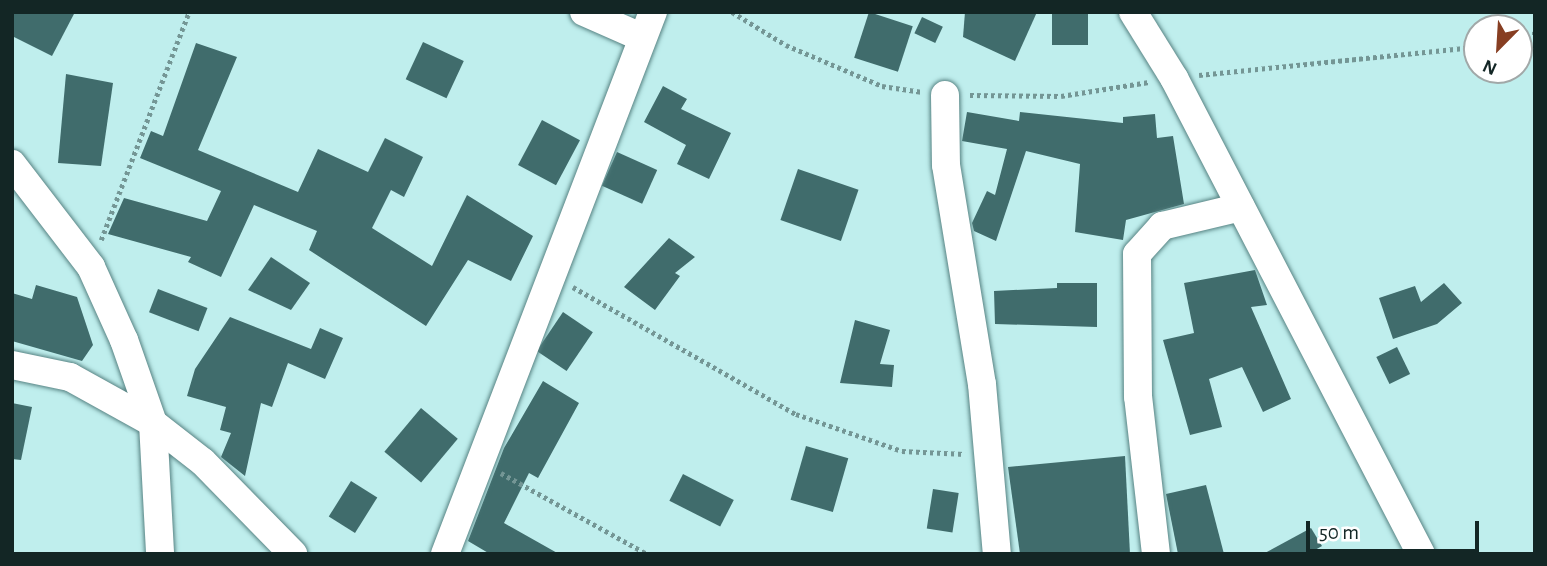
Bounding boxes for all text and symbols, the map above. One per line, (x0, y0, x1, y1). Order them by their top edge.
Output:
north arrow (1463, 14, 1533, 84)
text: N (1480, 55, 1500, 78)
scale bar (1309, 506, 1482, 550)
text: 50 m (1319, 522, 1359, 543)

